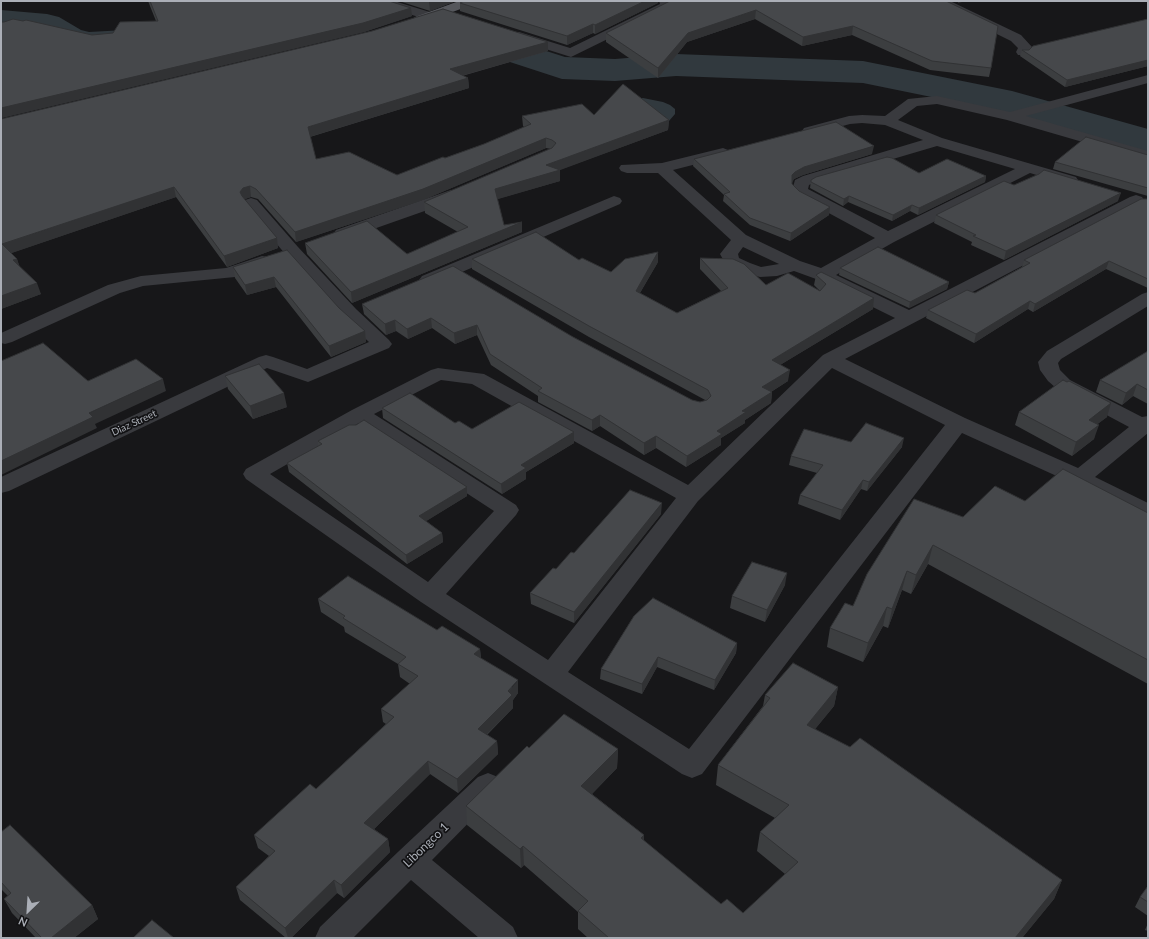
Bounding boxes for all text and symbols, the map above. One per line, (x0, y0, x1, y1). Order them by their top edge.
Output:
street label: Diaz Street (110, 407, 158, 439)
street label: Libongco 1 (400, 820, 452, 870)
north arrow (8, 891, 48, 931)
text: N (16, 915, 29, 930)

